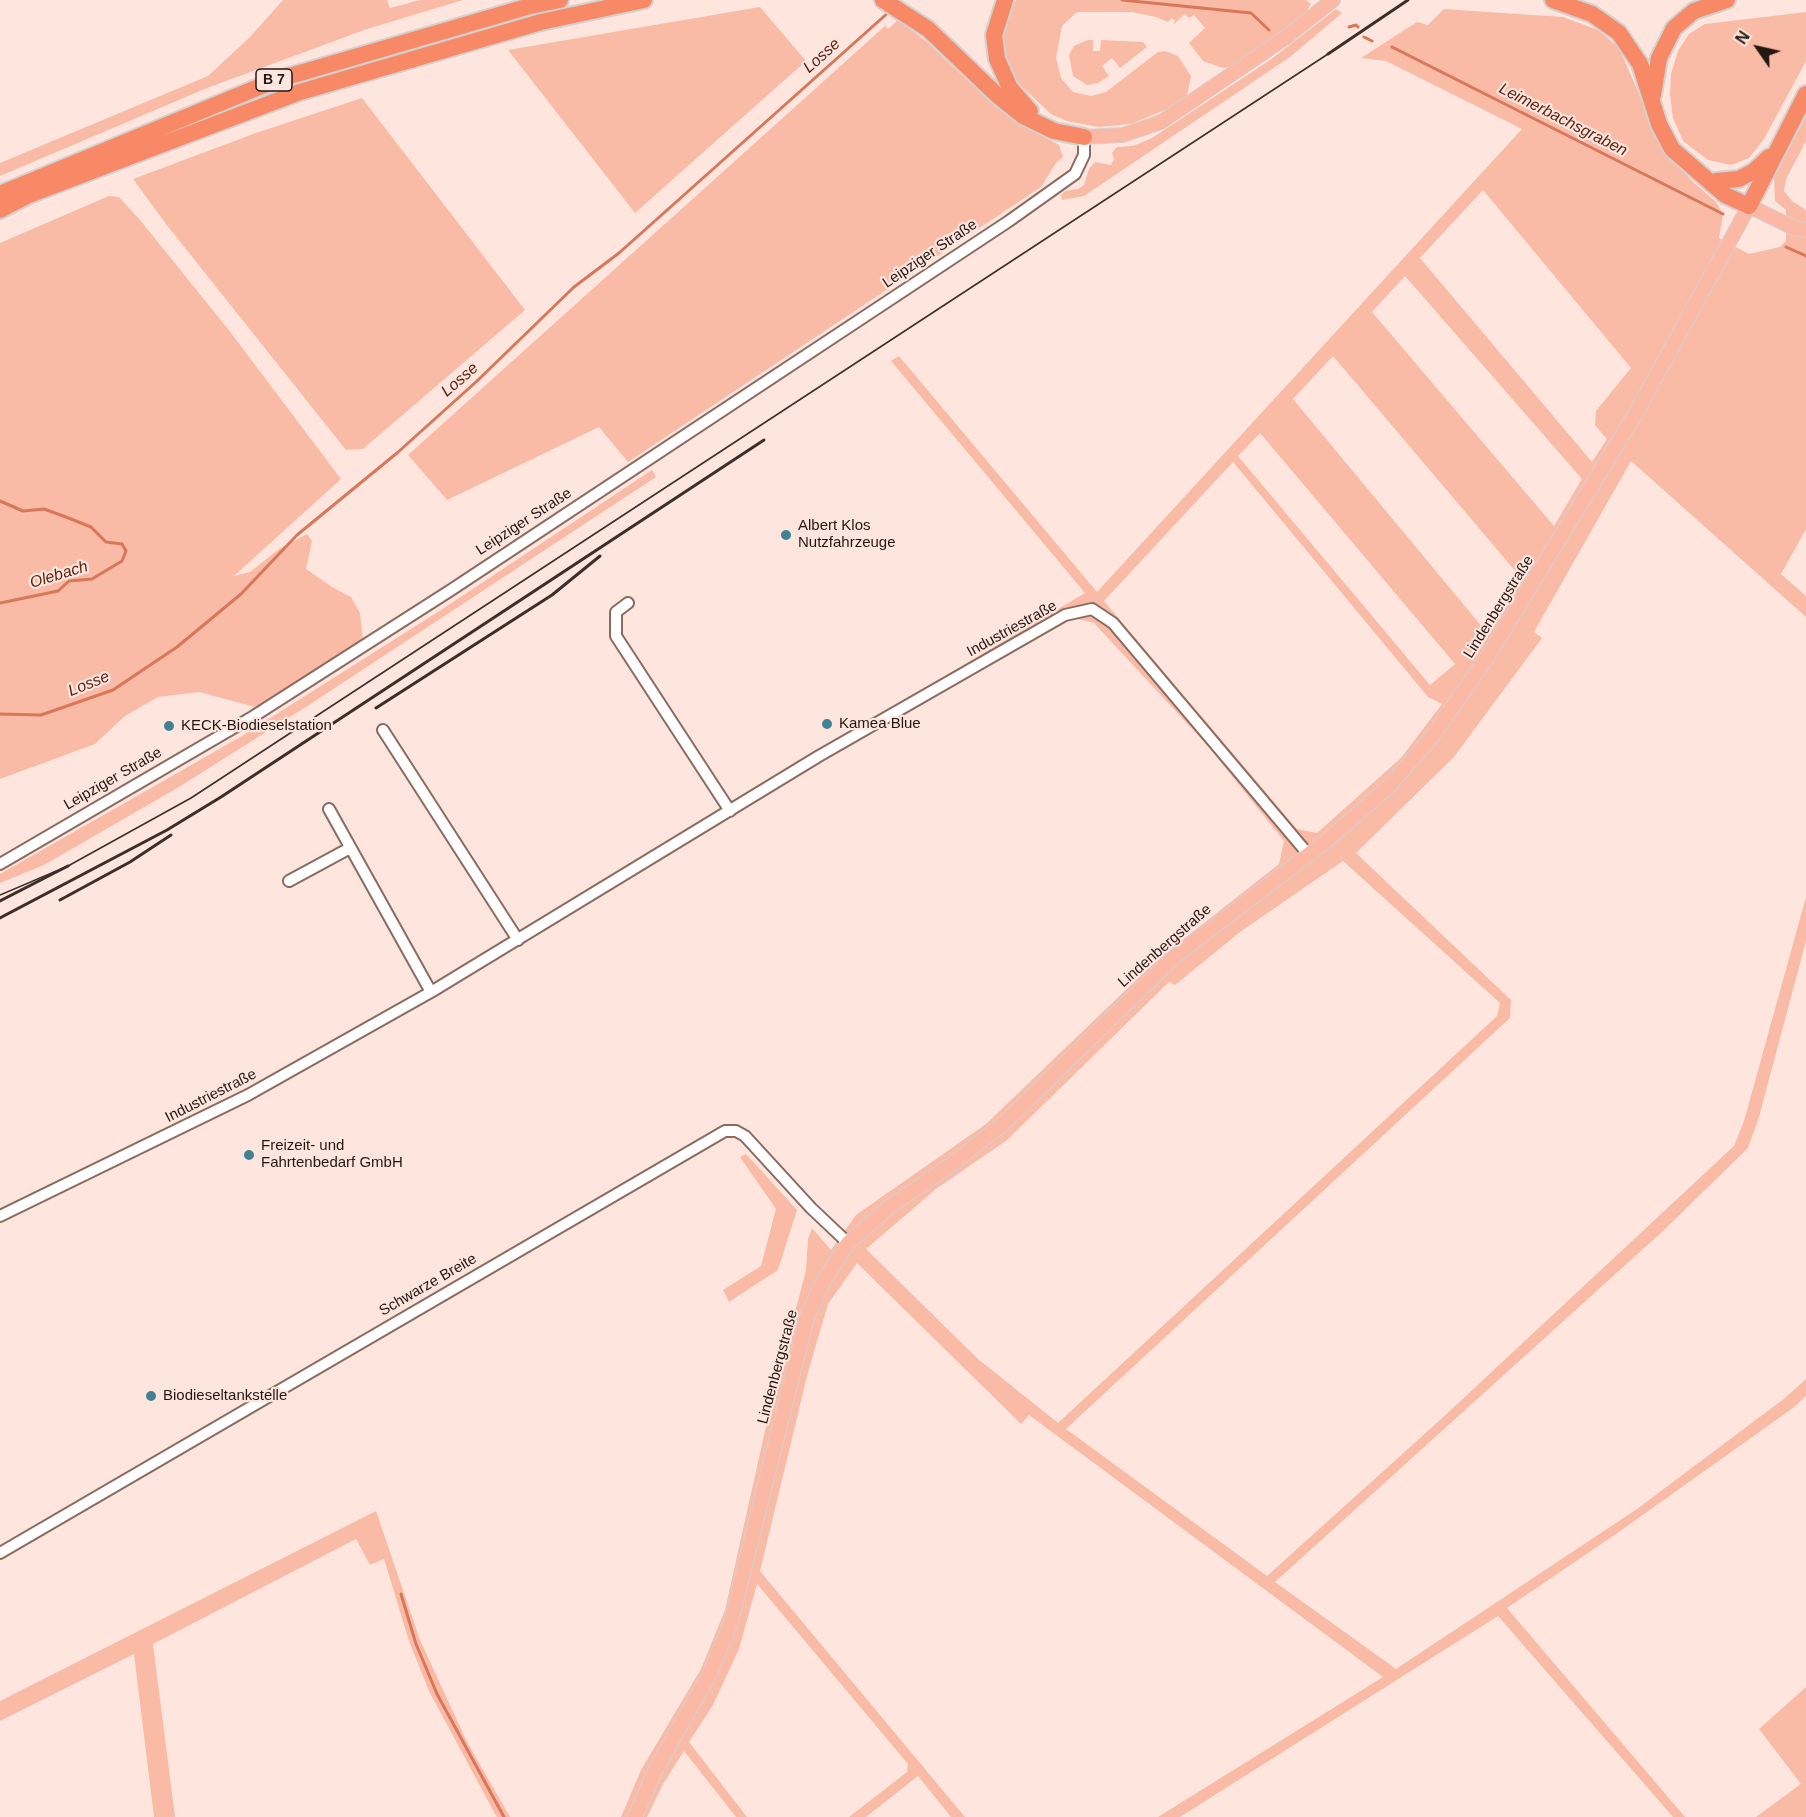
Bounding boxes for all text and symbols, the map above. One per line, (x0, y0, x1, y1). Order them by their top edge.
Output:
north arrow (1728, 18, 1788, 78)
text: N (1732, 28, 1753, 47)
water label: Losse (800, 35, 844, 77)
road number: B 7 (256, 69, 292, 91)
water label: Leimerbachsgraben (1496, 79, 1630, 161)
street label: Leipziger Straße (879, 216, 981, 292)
water label: Losse (438, 359, 482, 401)
street label: Leipziger Straße (473, 484, 575, 560)
place label: Albert Klos Nutzfahrzeuge (798, 517, 896, 552)
marker: Albert Klos Nutzfahrzeuge (779, 528, 793, 542)
street label: Lindenbergstraße (1460, 552, 1538, 662)
water label: Olebach (28, 557, 90, 593)
street label: Industriestraße (964, 597, 1060, 661)
water label: Losse (66, 667, 112, 701)
place label: Kamea Blue (839, 715, 921, 733)
place label: KECK-Biodieselstation (181, 717, 332, 735)
marker: Kamea Blue (820, 717, 834, 731)
marker: KECK-Biodieselstation (162, 719, 176, 733)
street label: Leipziger Straße (61, 744, 165, 814)
street label: Lindenbergstraße (1115, 901, 1215, 991)
street label: Industriestraße (162, 1065, 260, 1127)
place label: Freizeit- und Fahrtenbedarf GmbH (261, 1137, 403, 1172)
marker: Freizeit- und Fahrtenbedarf GmbH (242, 1148, 256, 1162)
street label: Schwarze Breite (376, 1250, 480, 1320)
street label: Lindenbergstraße (754, 1308, 802, 1426)
place label: Biodieseltankstelle (163, 1387, 287, 1405)
marker: Biodieseltankstelle (144, 1389, 158, 1403)

